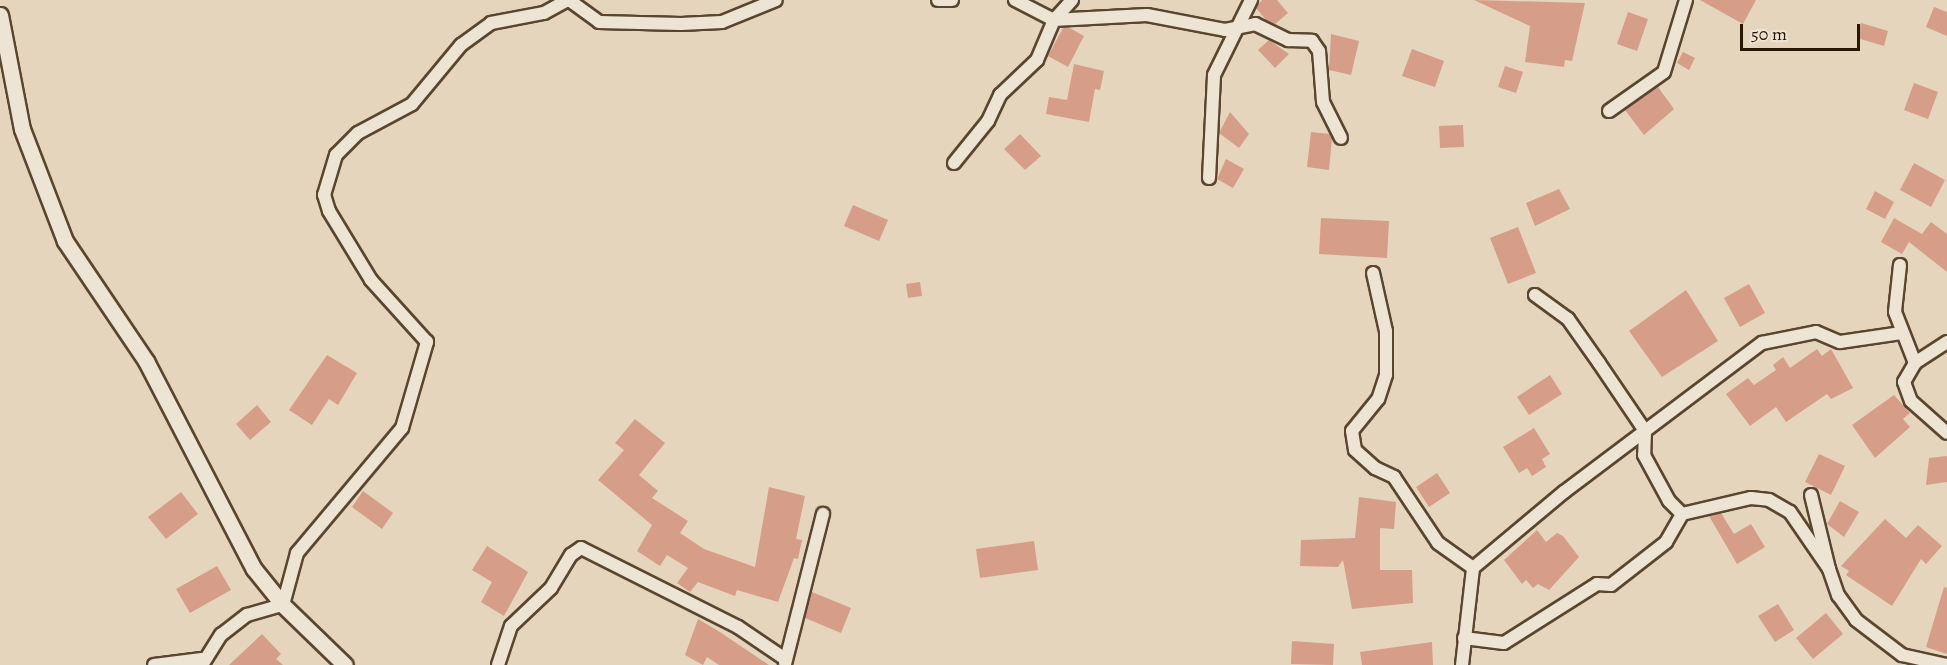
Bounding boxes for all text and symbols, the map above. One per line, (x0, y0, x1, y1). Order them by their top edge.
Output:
scale bar (1743, 12, 1863, 50)
text: 50 m (1751, 22, 1787, 46)

